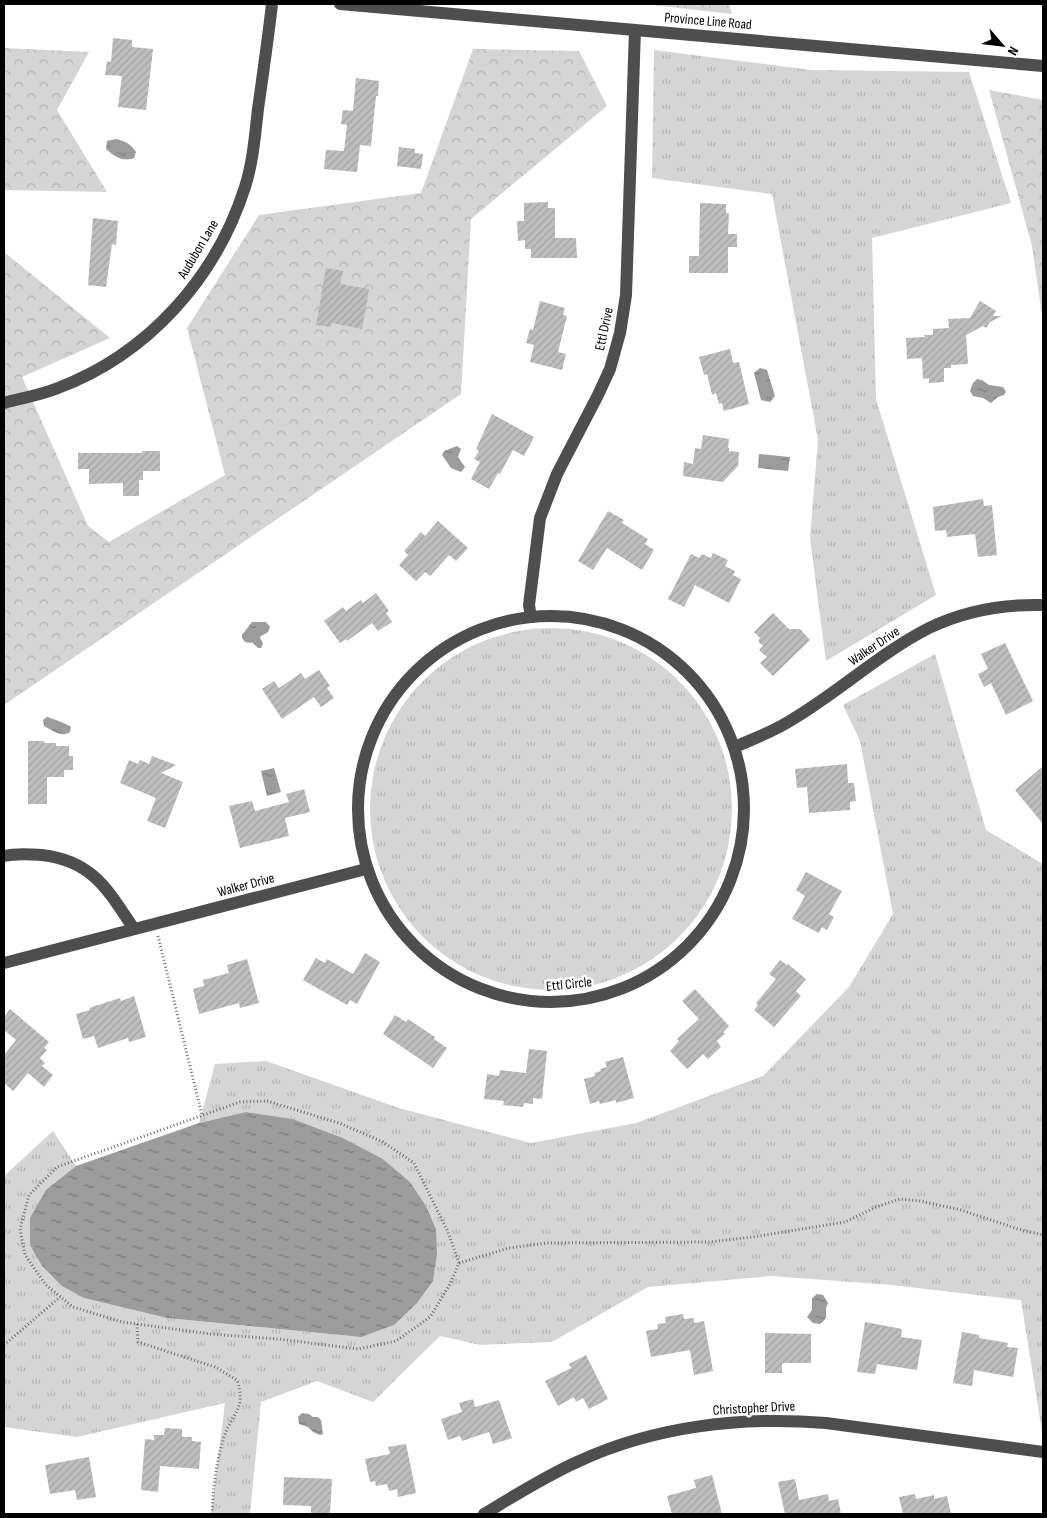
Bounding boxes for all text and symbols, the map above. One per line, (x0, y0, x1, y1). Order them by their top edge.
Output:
street label: Province Line Road (664, 9, 753, 33)
north arrow (977, 20, 1027, 70)
text: N (1004, 44, 1022, 58)
street label: Audubon Lane (173, 217, 222, 282)
street label: Ettl Drive (591, 306, 617, 352)
street label: Walker Drive (845, 623, 903, 669)
street label: Walker Drive (216, 869, 276, 901)
street label: Ettl Circle (545, 973, 593, 995)
street label: Christopher Drive (712, 1397, 796, 1419)

